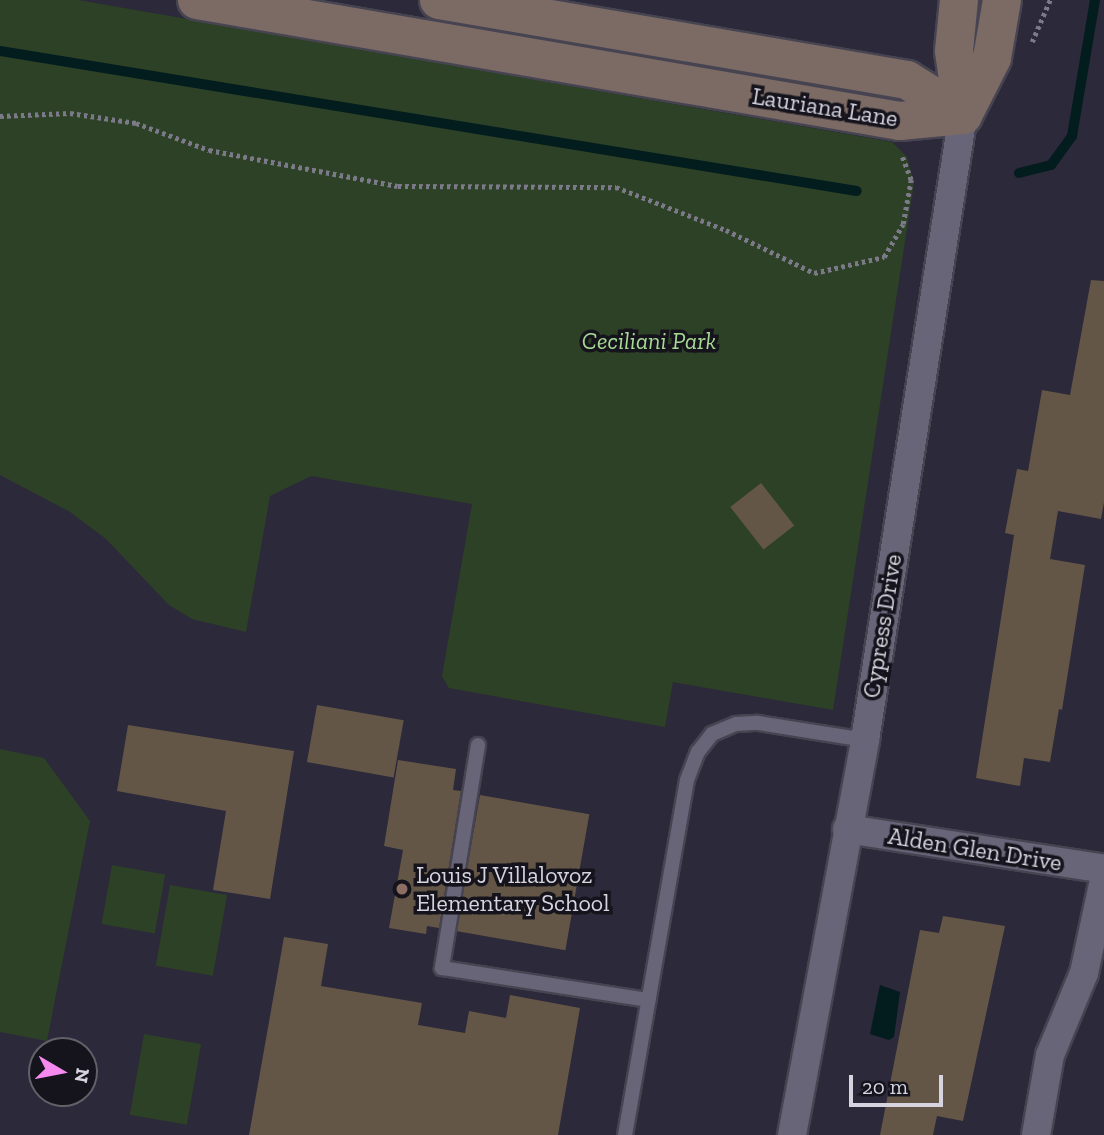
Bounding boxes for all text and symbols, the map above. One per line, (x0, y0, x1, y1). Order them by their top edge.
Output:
street label: Lauriana Lane (750, 81, 900, 133)
park label: Ceciliani Park (582, 327, 716, 355)
street label: Cypress Drive (856, 552, 908, 700)
street label: Alden Glen Drive (886, 821, 1064, 877)
place label: Louis J Villalovoz Elementary School (416, 861, 610, 917)
marker: Louis J Villalovoz Elementary School (394, 881, 410, 897)
north arrow (28, 1037, 98, 1107)
scale bar (852, 1062, 946, 1106)
text: N (70, 1066, 95, 1084)
text: 20 m (862, 1074, 908, 1099)

